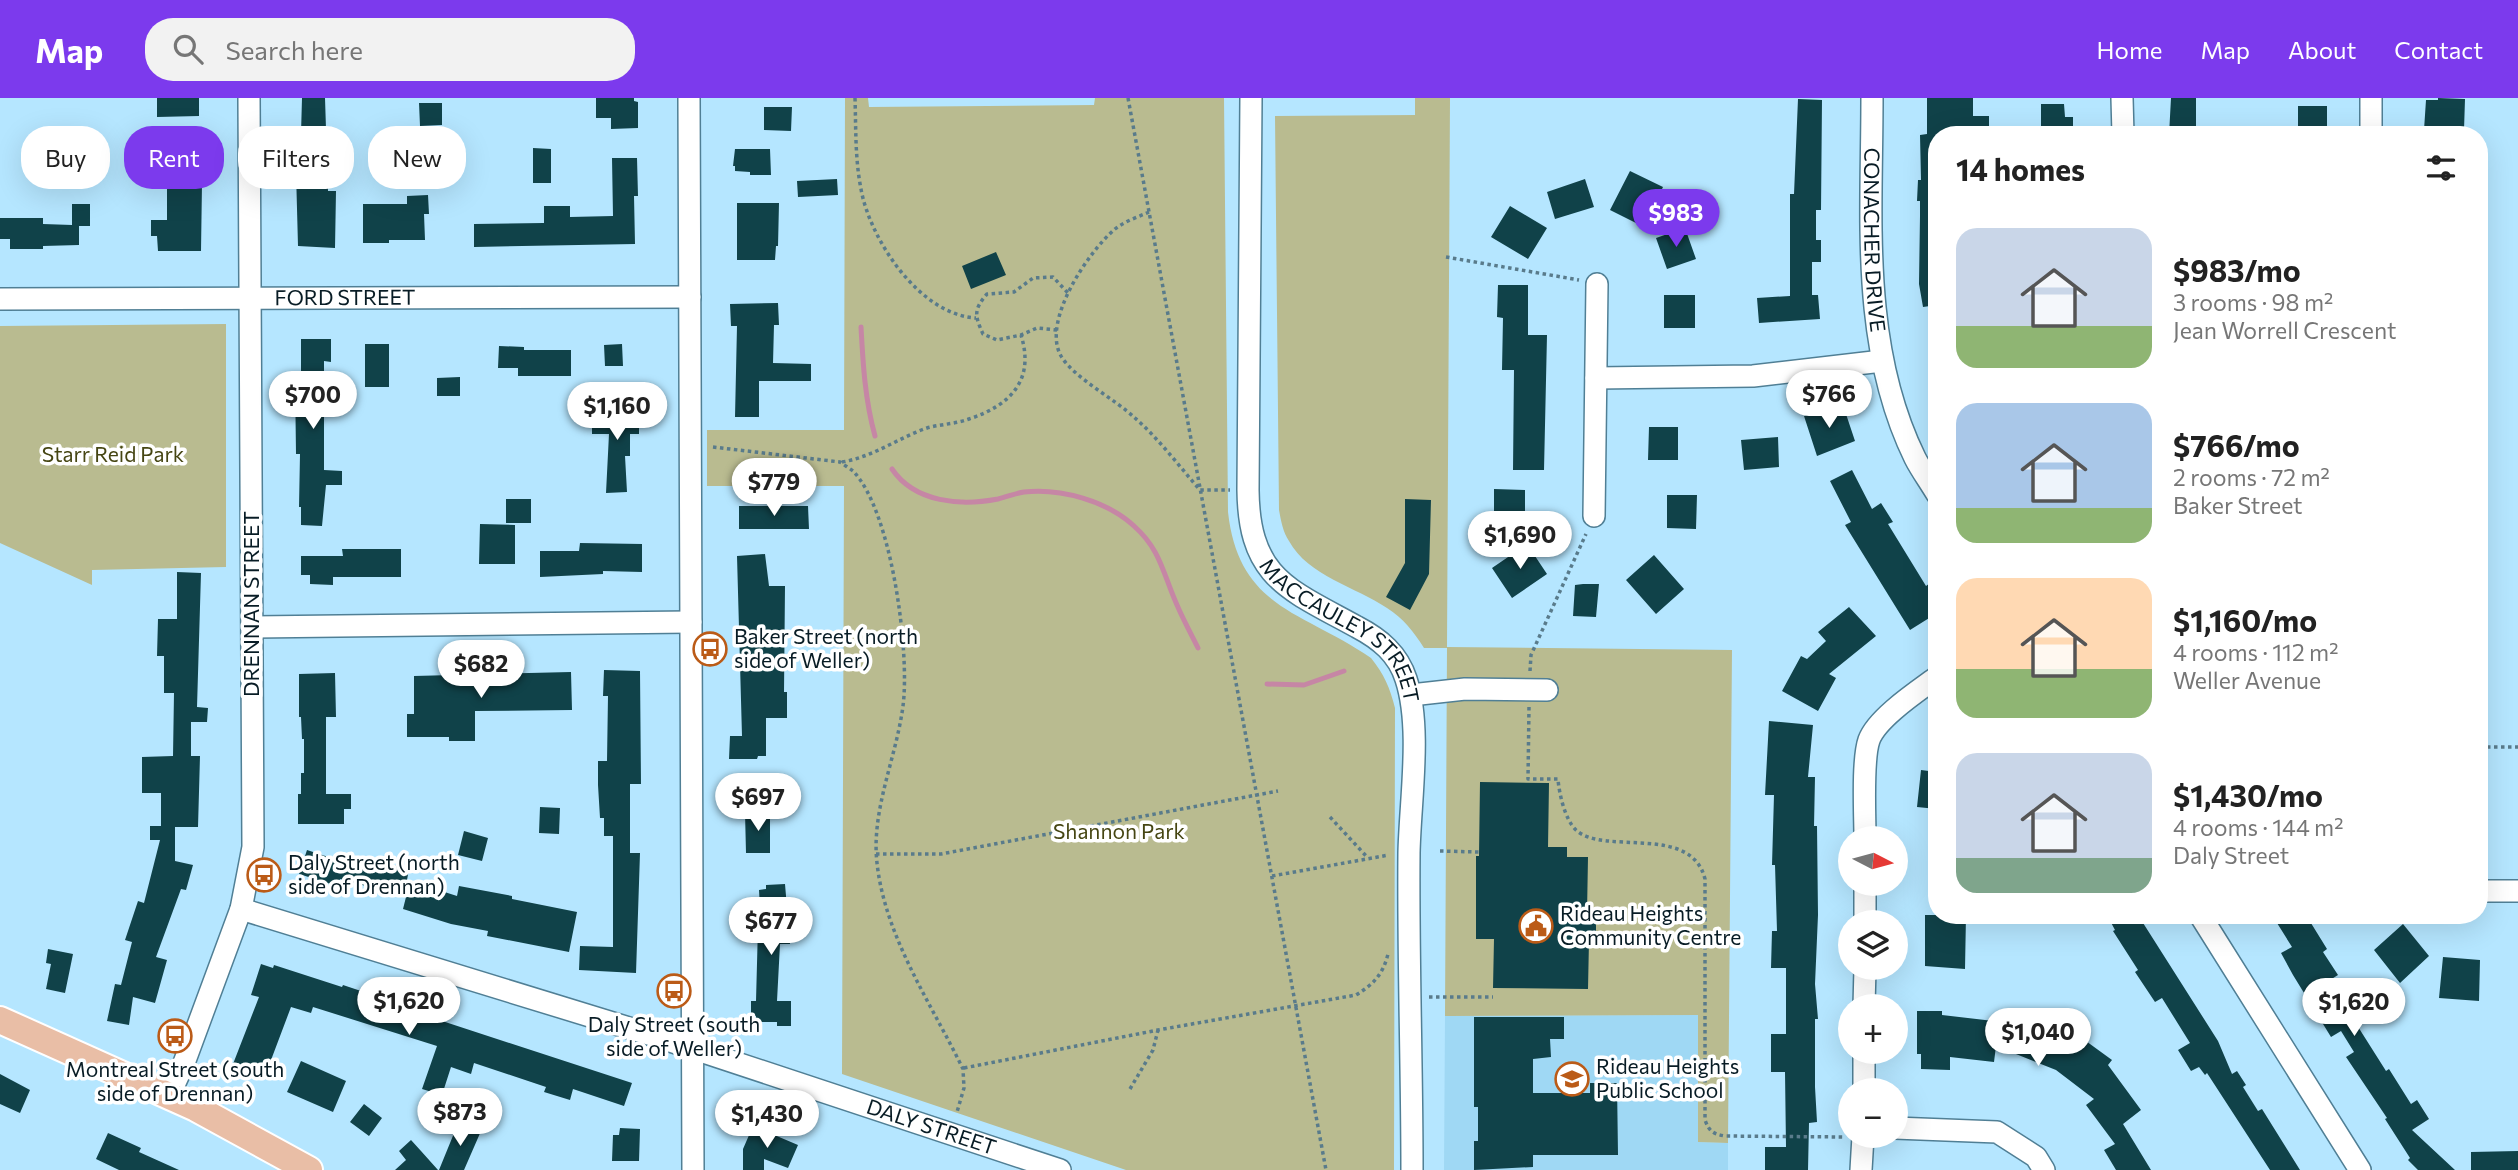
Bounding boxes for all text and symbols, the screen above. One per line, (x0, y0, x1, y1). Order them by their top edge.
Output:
search box (145, 18, 635, 81)
text: Map (35, 29, 103, 70)
icon: search (169, 30, 207, 68)
text: Search here (225, 34, 363, 65)
text: Home (2097, 35, 2163, 64)
text: Map (2201, 35, 2250, 64)
text: About (2288, 35, 2356, 64)
text: Contact (2394, 35, 2483, 64)
chip: Buy (21, 126, 110, 189)
chip: Rent (124, 126, 224, 189)
chip: Filters (238, 126, 354, 189)
chip: New (368, 126, 466, 189)
street label: CONACHER DRIVE (1860, 147, 1892, 333)
icon: filters (2422, 149, 2460, 187)
text: 14 homes (1956, 150, 2085, 187)
pin: $983 (1635, 190, 1717, 249)
text: $983 (1649, 198, 1703, 226)
text: $983/mo (2173, 251, 2301, 288)
icon: home (2012, 256, 2096, 340)
street label: FORD STREET (275, 284, 415, 309)
text: 3 rooms · 98 m² (2173, 288, 2333, 316)
text: Jean Worrell Crescent (2173, 316, 2397, 344)
pin: $766 (1788, 370, 1870, 430)
pin: $700 (272, 372, 354, 431)
text: $766 (1802, 379, 1856, 407)
text: $700 (285, 380, 341, 408)
pin: $1,160 (560, 382, 674, 442)
text: $1,160 (583, 391, 651, 419)
text: $766/mo (2173, 426, 2300, 463)
icon: home (2012, 431, 2096, 515)
park label: Starr Reid Park (42, 441, 184, 466)
pin: $779 (733, 458, 815, 518)
text: 2 rooms · 72 m² (2173, 463, 2330, 491)
text: $779 (748, 467, 800, 495)
text: Baker Street (2173, 491, 2303, 519)
street label: DRENNAN STREET (238, 511, 263, 697)
pin: $1,690 (1463, 512, 1577, 571)
text: $1,690 (1484, 520, 1556, 548)
street label: MACCAULEY STREET (1255, 553, 1425, 704)
text: $1,160/mo (2173, 601, 2317, 638)
icon: home (2012, 606, 2096, 690)
place label: Baker Street (north side of Weller) (734, 623, 918, 672)
bus stop icon: Baker Street (north side of Weller) (691, 630, 729, 668)
text: 4 rooms · 112 m² (2173, 638, 2338, 666)
pin: $682 (440, 640, 522, 700)
text: $682 (454, 649, 508, 677)
text: Weller Avenue (2173, 666, 2321, 694)
pin: $697 (717, 774, 799, 833)
text: $1,430/mo (2173, 776, 2323, 813)
icon: home (2012, 781, 2096, 865)
text: $697 (731, 782, 785, 810)
text: 4 rooms · 144 m² (2173, 813, 2343, 841)
park label: Shannon Park (1053, 818, 1185, 843)
north arrow (1838, 826, 1908, 896)
map controls (1838, 826, 1908, 1148)
text: Daly Street (2173, 841, 2289, 869)
place label: Daly Street (north side of Drennan) (288, 849, 460, 898)
bus stop icon: Daly Street (north side of Drennan) (245, 856, 283, 894)
pin: $677 (730, 898, 812, 957)
place label: Rideau Heights Community Centre (1560, 900, 1741, 949)
text: $677 (745, 906, 797, 934)
public building icon: Rideau Heights Community Centre (1517, 907, 1555, 945)
button: layers (1838, 910, 1908, 980)
bus stop icon: Daly Street (south side of Weller) (655, 972, 693, 1010)
pin: $1,620 (352, 978, 466, 1037)
pin: $1,620 (2297, 978, 2411, 1038)
text: $1,620 (373, 986, 445, 1014)
text: $1,620 (2318, 987, 2390, 1015)
button: + (1838, 994, 1908, 1064)
pin: $1,040 (1981, 1009, 2095, 1068)
place label: Daly Street (south side of Weller) (588, 1011, 760, 1060)
bus stop icon: Montreal Street (south side of Drennan) (156, 1017, 194, 1055)
text: $1,040 (2001, 1017, 2075, 1045)
place label: Rideau Heights Public School (1596, 1053, 1739, 1102)
place label: Montreal Street (south side of Drennan) (66, 1056, 284, 1105)
school or university icon: Rideau Heights Public School (1553, 1060, 1591, 1098)
button: − (1838, 1078, 1908, 1148)
pin: $873 (419, 1088, 501, 1148)
pin: $1,430 (710, 1090, 824, 1150)
street label: DALY STREET (864, 1093, 1000, 1159)
text: $873 (433, 1097, 487, 1125)
text: $1,430 (731, 1099, 803, 1127)

